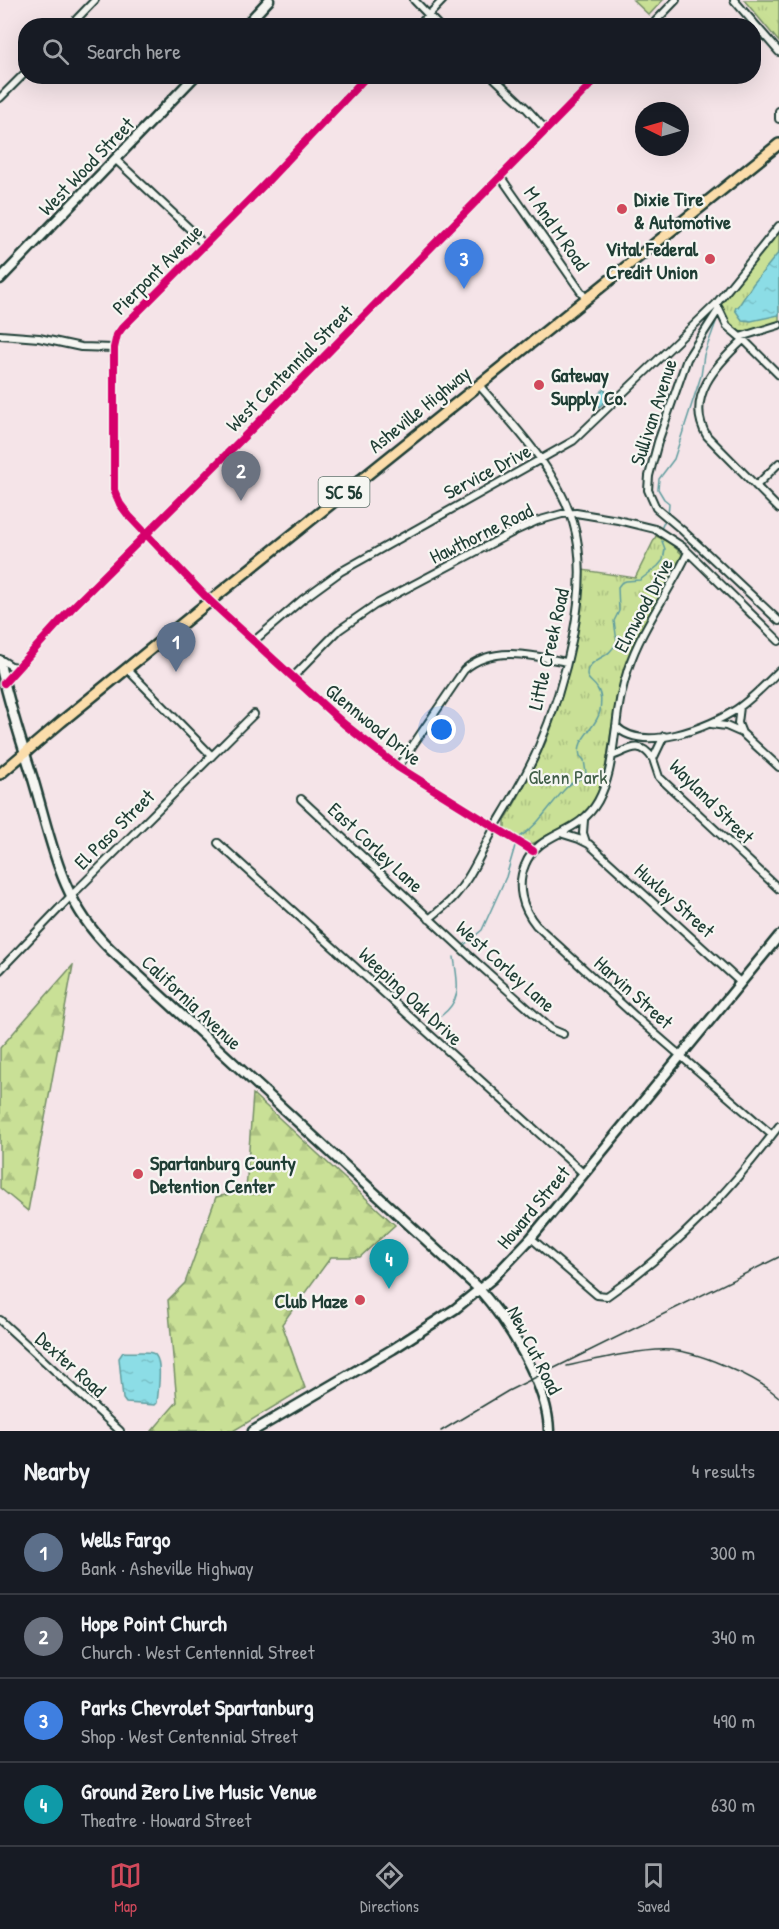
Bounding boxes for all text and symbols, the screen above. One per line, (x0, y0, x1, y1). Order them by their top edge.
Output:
search box (18, 18, 761, 84)
icon: search (39, 35, 72, 68)
text: Search here (87, 36, 181, 66)
north arrow (635, 102, 689, 156)
street label: West Wood Street (32, 110, 141, 221)
street label: M And M Road (518, 181, 596, 276)
place label: Dixie Tire & Automotive (634, 185, 731, 235)
marker: Dixie Tire & Automotive (615, 202, 629, 216)
street label: Pierpont Avenue (106, 218, 208, 320)
place label: Vital Federal Credit Union (606, 235, 699, 285)
pin: 3 (444, 240, 484, 289)
marker: Vital Federal Credit Union (703, 252, 717, 266)
street label: West Centennial Street (220, 298, 359, 437)
street label: Sullivan Avenue (623, 355, 683, 469)
street label: Asheville Highway (362, 359, 476, 459)
place label: Gateway Supply Co. (551, 361, 627, 412)
marker: Gateway Supply Co. (532, 378, 546, 392)
street label: Service Drive (439, 437, 535, 505)
pin: 2 (222, 452, 260, 501)
road number: SC 56 (318, 477, 370, 507)
street label: Hawthorne Road (425, 496, 537, 570)
street label: Elmwood Drive (607, 553, 679, 657)
street label: Little Creek Road (521, 585, 575, 712)
pin: 1 (156, 622, 195, 672)
street label: Glennwood Drive (320, 677, 428, 771)
your location (427, 715, 456, 744)
street label: Wayland Street (664, 753, 761, 850)
park label: Glenn Park (528, 763, 608, 790)
street label: El Paso Street (68, 782, 161, 875)
street label: East Corley Lane (322, 796, 430, 898)
street label: Huxley Street (629, 857, 722, 944)
street label: West Corley Lane (451, 914, 561, 1018)
street label: Weeping Oak Drive (353, 941, 469, 1051)
street label: California Avenue (136, 948, 248, 1056)
street label: Harvin Street (589, 949, 680, 1035)
place label: Spartanburg County Detention Center (150, 1149, 296, 1199)
street label: Howard Street (490, 1159, 577, 1254)
marker: Spartanburg County Detention Center (131, 1167, 145, 1181)
pin: 4 (370, 1240, 408, 1289)
place label: Club Maze (275, 1287, 348, 1314)
marker: Club Maze (353, 1293, 367, 1307)
street label: New Cut Road (501, 1301, 569, 1399)
street label: Dexter Road (30, 1325, 112, 1403)
text: Nearby (24, 1453, 90, 1488)
text: 4 results (692, 1457, 755, 1484)
text: Wells Fargo (81, 1524, 170, 1554)
text: 1 (40, 1539, 47, 1566)
text: 300 m (710, 1539, 755, 1566)
text: Bank · Asheville Highway (81, 1554, 254, 1581)
text: Hope Point Church (81, 1608, 227, 1638)
text: 2 (39, 1623, 48, 1650)
text: 340 m (711, 1623, 755, 1650)
text: Church · West Centennial Street (81, 1638, 315, 1665)
text: Parks Chevrolet Spartanburg (81, 1692, 314, 1722)
text: 3 (39, 1707, 48, 1734)
text: 490 m (713, 1707, 755, 1734)
text: Shop · West Centennial Street (81, 1722, 298, 1749)
text: Ground Zero Live Music Venue (81, 1776, 317, 1806)
text: 4 (40, 1791, 47, 1818)
text: 630 m (711, 1791, 755, 1818)
text: Theatre · Howard Street (81, 1806, 251, 1833)
tab: Map (109, 1859, 142, 1917)
tab: Directions (360, 1859, 419, 1917)
tab: Saved (637, 1859, 670, 1917)

